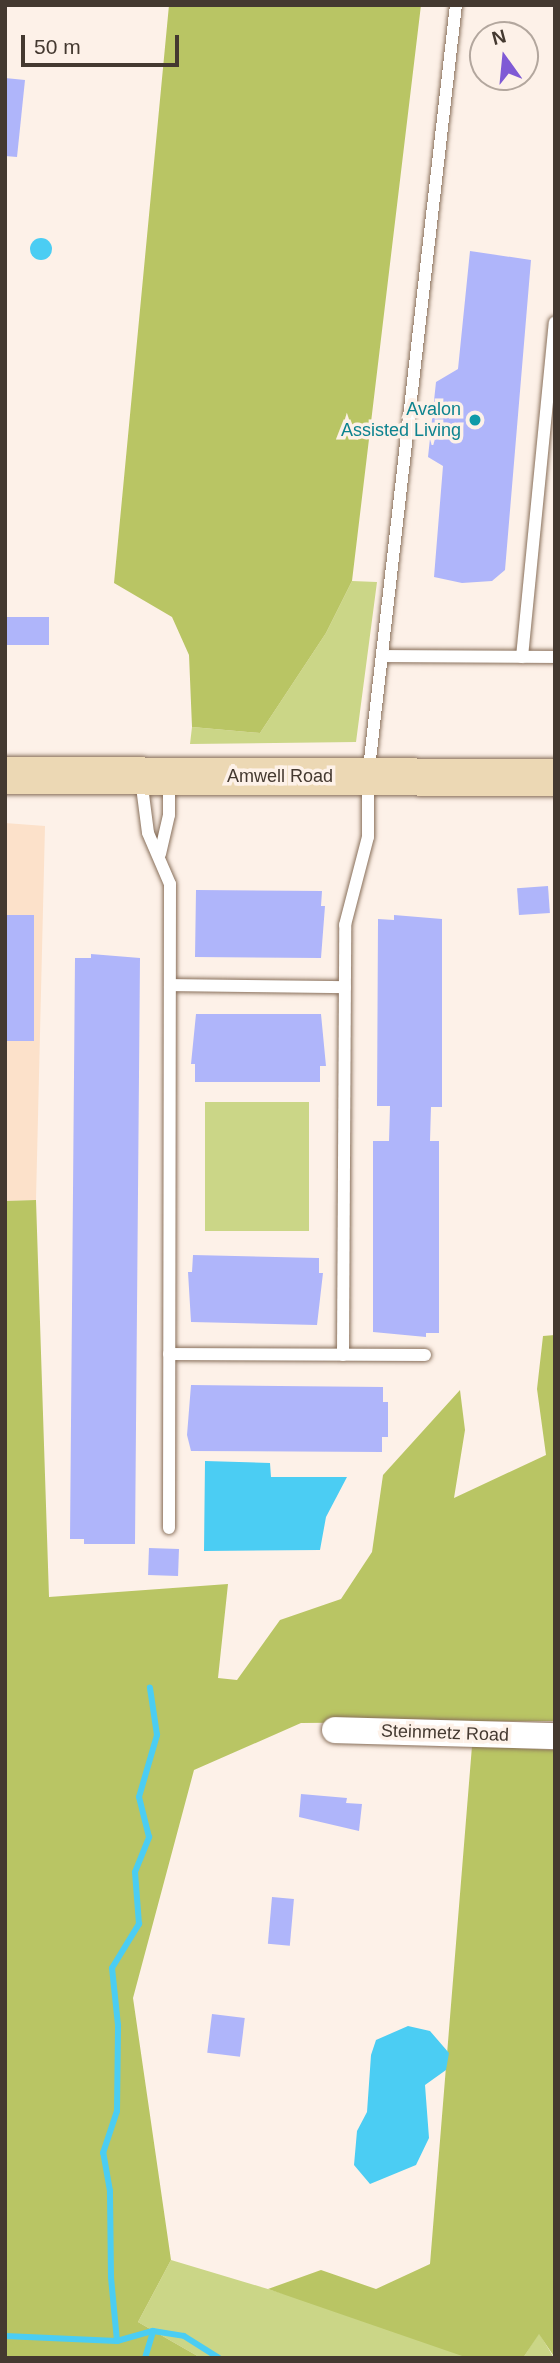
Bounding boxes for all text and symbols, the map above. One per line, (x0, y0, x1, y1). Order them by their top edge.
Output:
scale bar (24, 21, 182, 65)
north arrow (469, 21, 539, 91)
text: N (490, 25, 508, 49)
text: 50 m (34, 35, 81, 58)
place label: Avalon Assisted Living (341, 399, 461, 442)
marker: Avalon Assisted Living (467, 412, 483, 428)
street label: Amwell Road (227, 765, 333, 787)
street label: Steinmetz Road (381, 1720, 509, 1746)

